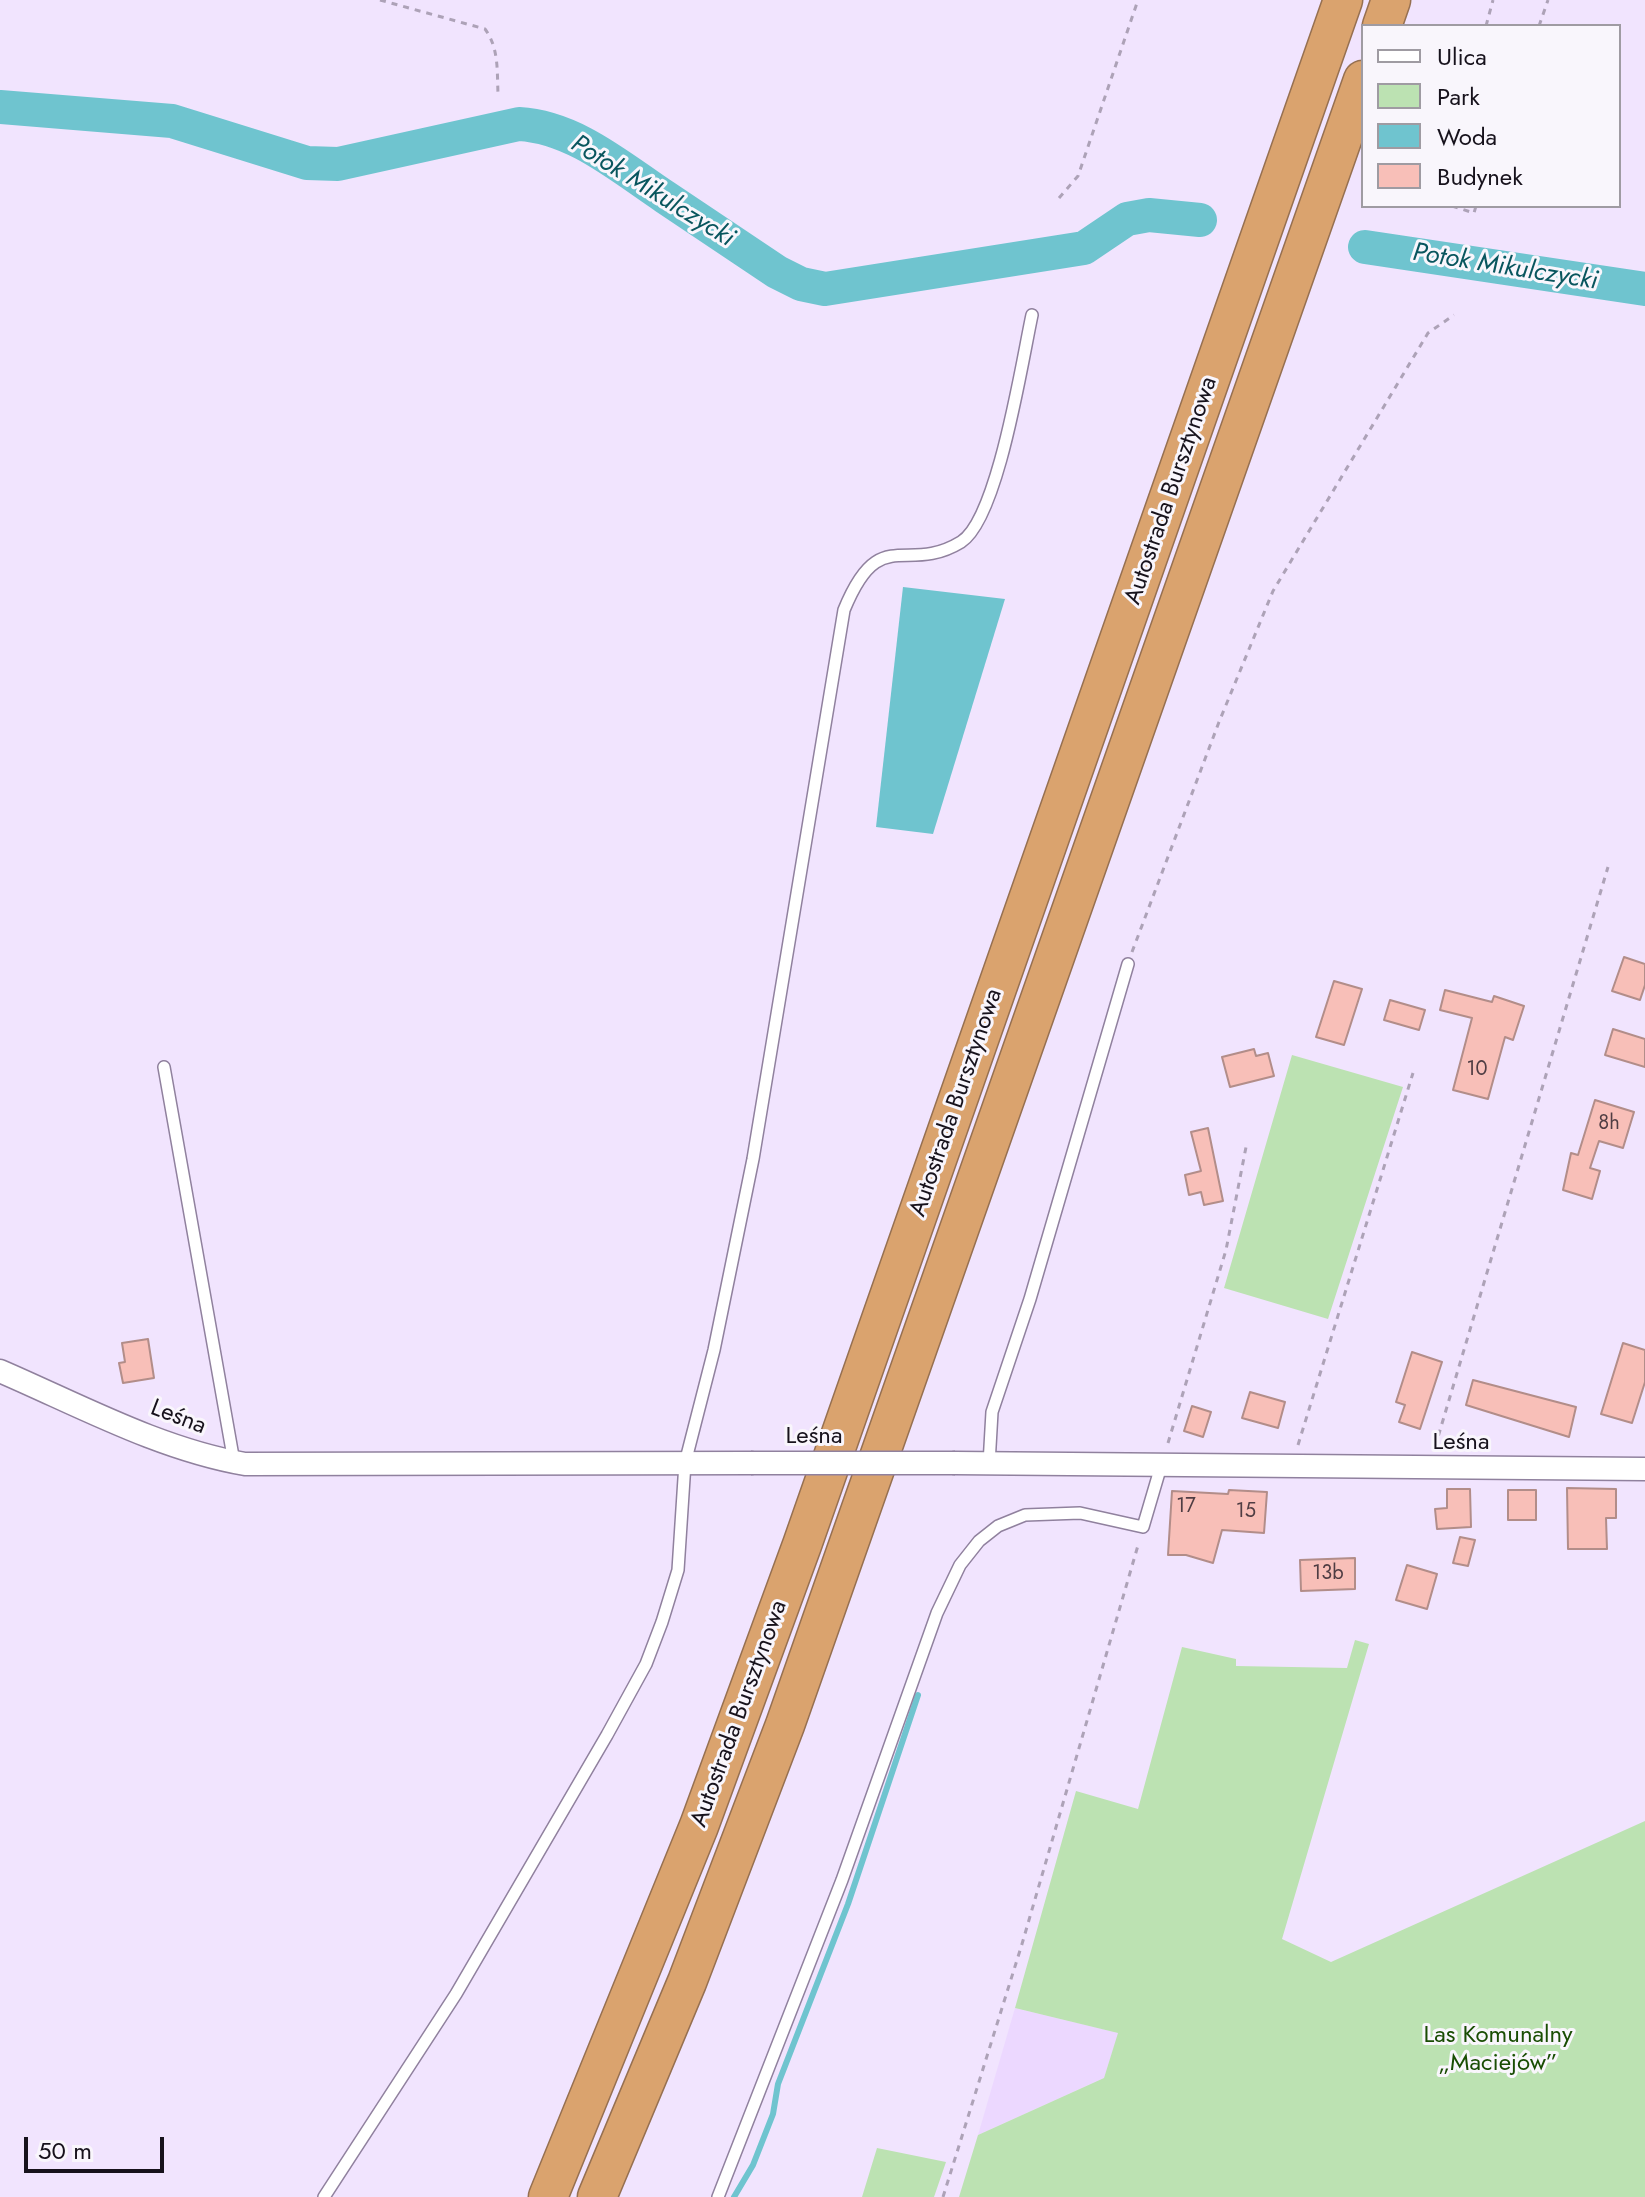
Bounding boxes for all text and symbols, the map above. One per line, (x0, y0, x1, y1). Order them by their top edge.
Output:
legend (1361, 24, 1621, 208)
text: Ulica (1437, 39, 1487, 74)
text: Park (1437, 79, 1480, 114)
text: Woda (1437, 119, 1497, 154)
water label: Potok Mikulczycki (564, 129, 740, 255)
text: Budynek (1437, 159, 1523, 194)
water label: Potok Mikulczycki (1410, 238, 1600, 298)
street label: Autostrada Bursztynowa (1119, 373, 1225, 609)
street label: Autostrada Bursztynowa (904, 985, 1010, 1221)
house number: 10 (1467, 1058, 1487, 1082)
house number: 8h (1598, 1112, 1620, 1136)
street label: Leśna (146, 1394, 210, 1442)
street label: Leśna (786, 1423, 842, 1451)
street label: Leśna (1433, 1429, 1489, 1457)
house number: 17 (1176, 1495, 1196, 1519)
house number: 15 (1236, 1500, 1256, 1524)
house number: 13b (1312, 1562, 1344, 1586)
street label: Autostrada Bursztynowa (686, 1597, 794, 1831)
park label: Las Komunalny „Maciejów” (1423, 2022, 1573, 2078)
scale bar (28, 2121, 168, 2171)
text: 50 m (38, 2133, 92, 2168)

